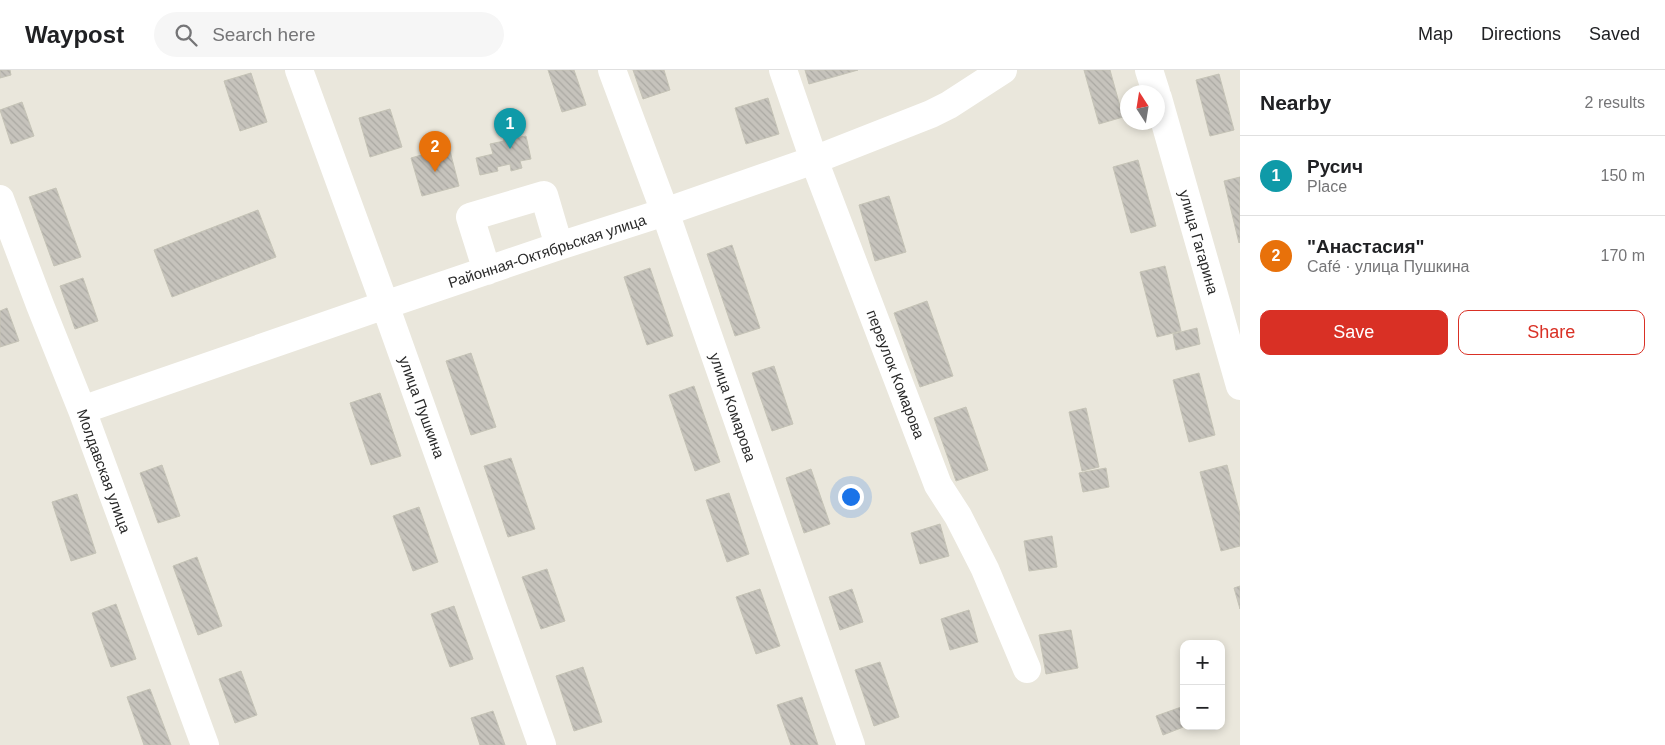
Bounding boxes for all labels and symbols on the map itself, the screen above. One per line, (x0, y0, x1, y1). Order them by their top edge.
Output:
north arrow (1120, 85, 1165, 130)
pin: 1 (494, 108, 526, 149)
pin: 2 (419, 131, 451, 172)
street label: улица Гагарина (1176, 188, 1222, 297)
street label: Районная-Октябрьская улица (446, 211, 649, 291)
street label: переулок Комарова (864, 307, 929, 441)
street label: улица Комарова (706, 350, 760, 464)
street label: улица Пушкина (396, 354, 449, 461)
street label: Молдавская улица (74, 407, 135, 536)
your location (838, 484, 864, 510)

